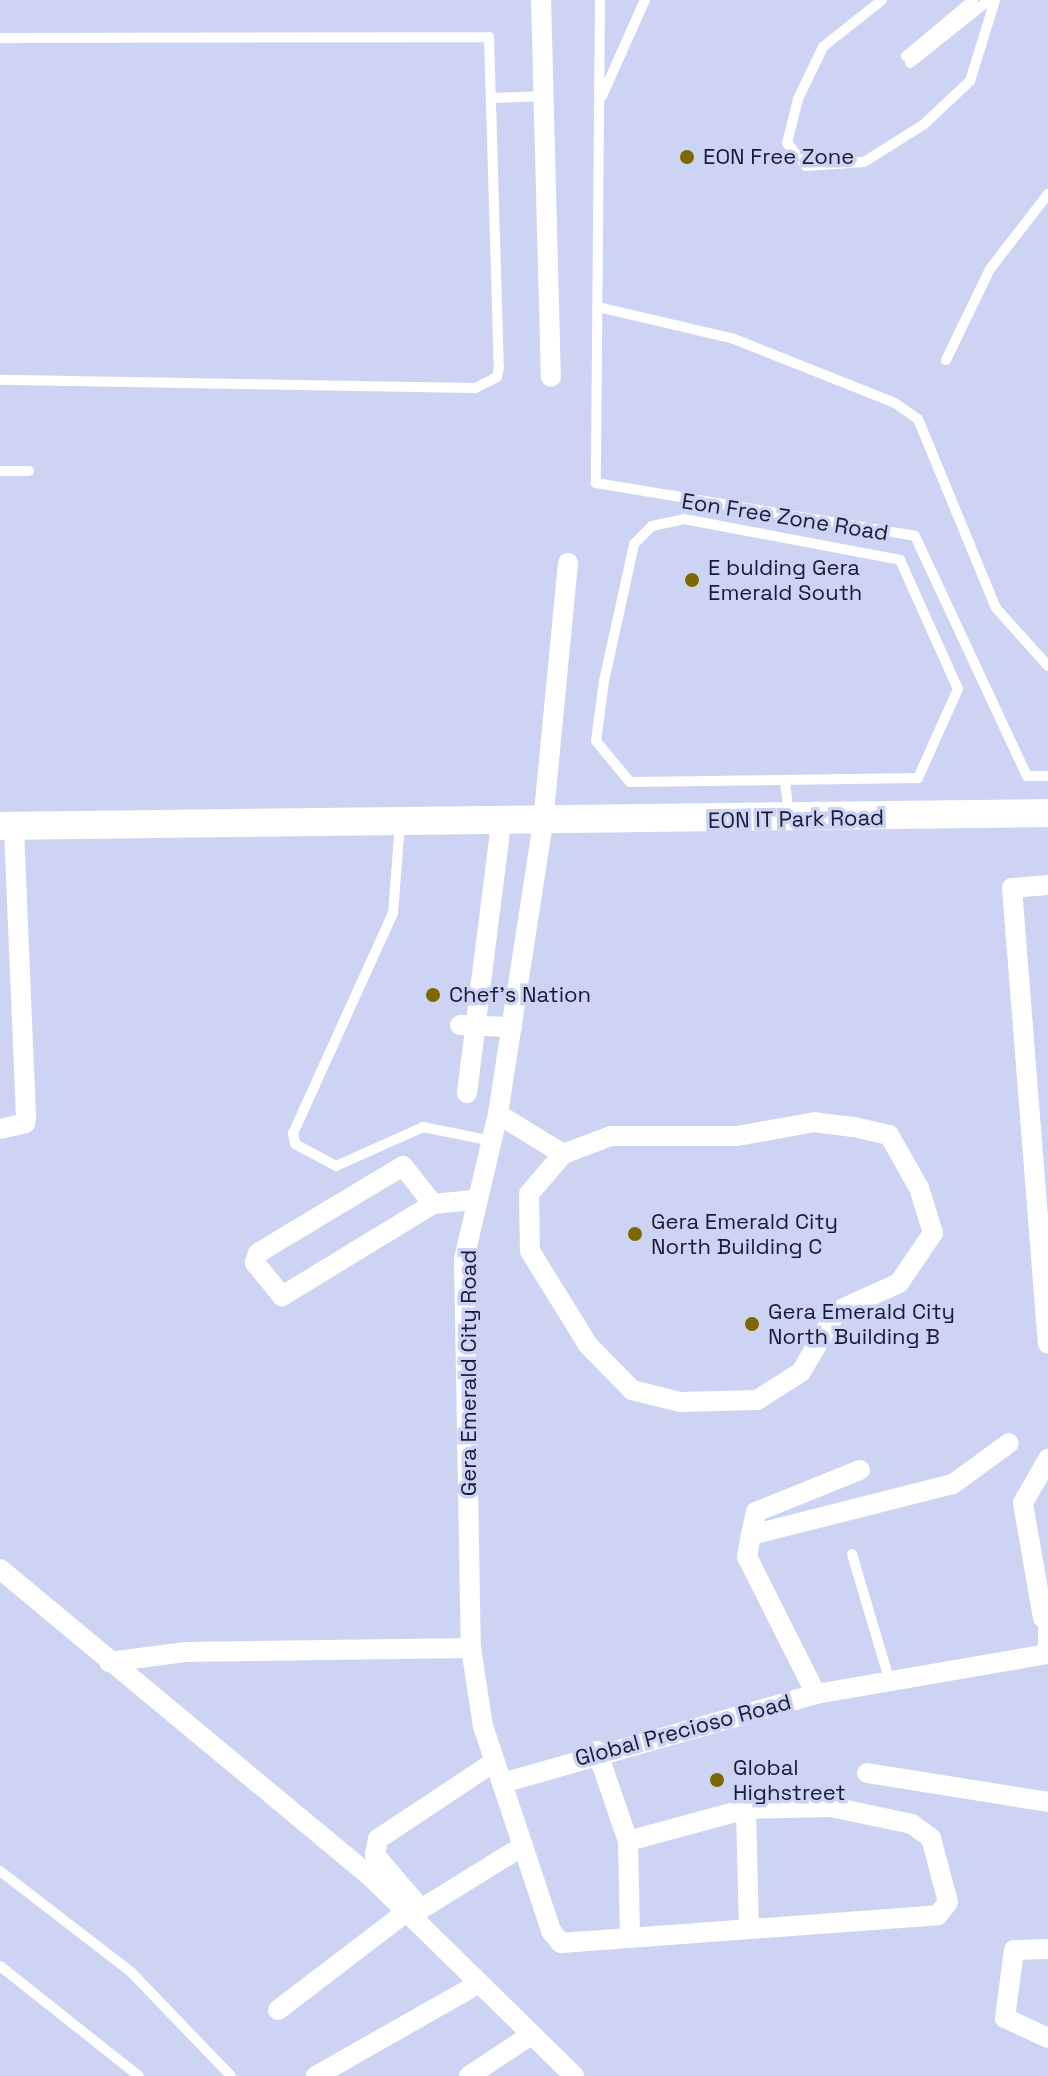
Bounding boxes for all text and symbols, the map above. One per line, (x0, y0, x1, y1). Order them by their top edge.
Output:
place label: EON Free Zone (703, 144, 854, 170)
marker: EON Free Zone (678, 148, 696, 166)
street label: Eon Free Zone Road (680, 488, 890, 546)
place label: E bulding Gera Emerald South (708, 554, 862, 606)
marker: E bulding Gera Emerald South (683, 571, 701, 589)
street label: EON IT Park Road (707, 804, 885, 834)
place label: Chef’s Nation (449, 982, 591, 1008)
marker: Chef’s Nation (424, 986, 442, 1004)
place label: Gera Emerald City North Building C (651, 1208, 838, 1260)
marker: Gera Emerald City North Building C (626, 1225, 644, 1243)
street label: Gera Emerald City Road (456, 1250, 482, 1496)
place label: Gera Emerald City North Building B (768, 1298, 955, 1350)
marker: Gera Emerald City North Building B (743, 1315, 761, 1333)
street label: Global Precioso Road (572, 1688, 794, 1772)
place label: Global Highstreet (733, 1754, 846, 1806)
marker: Global Highstreet (708, 1771, 726, 1789)

